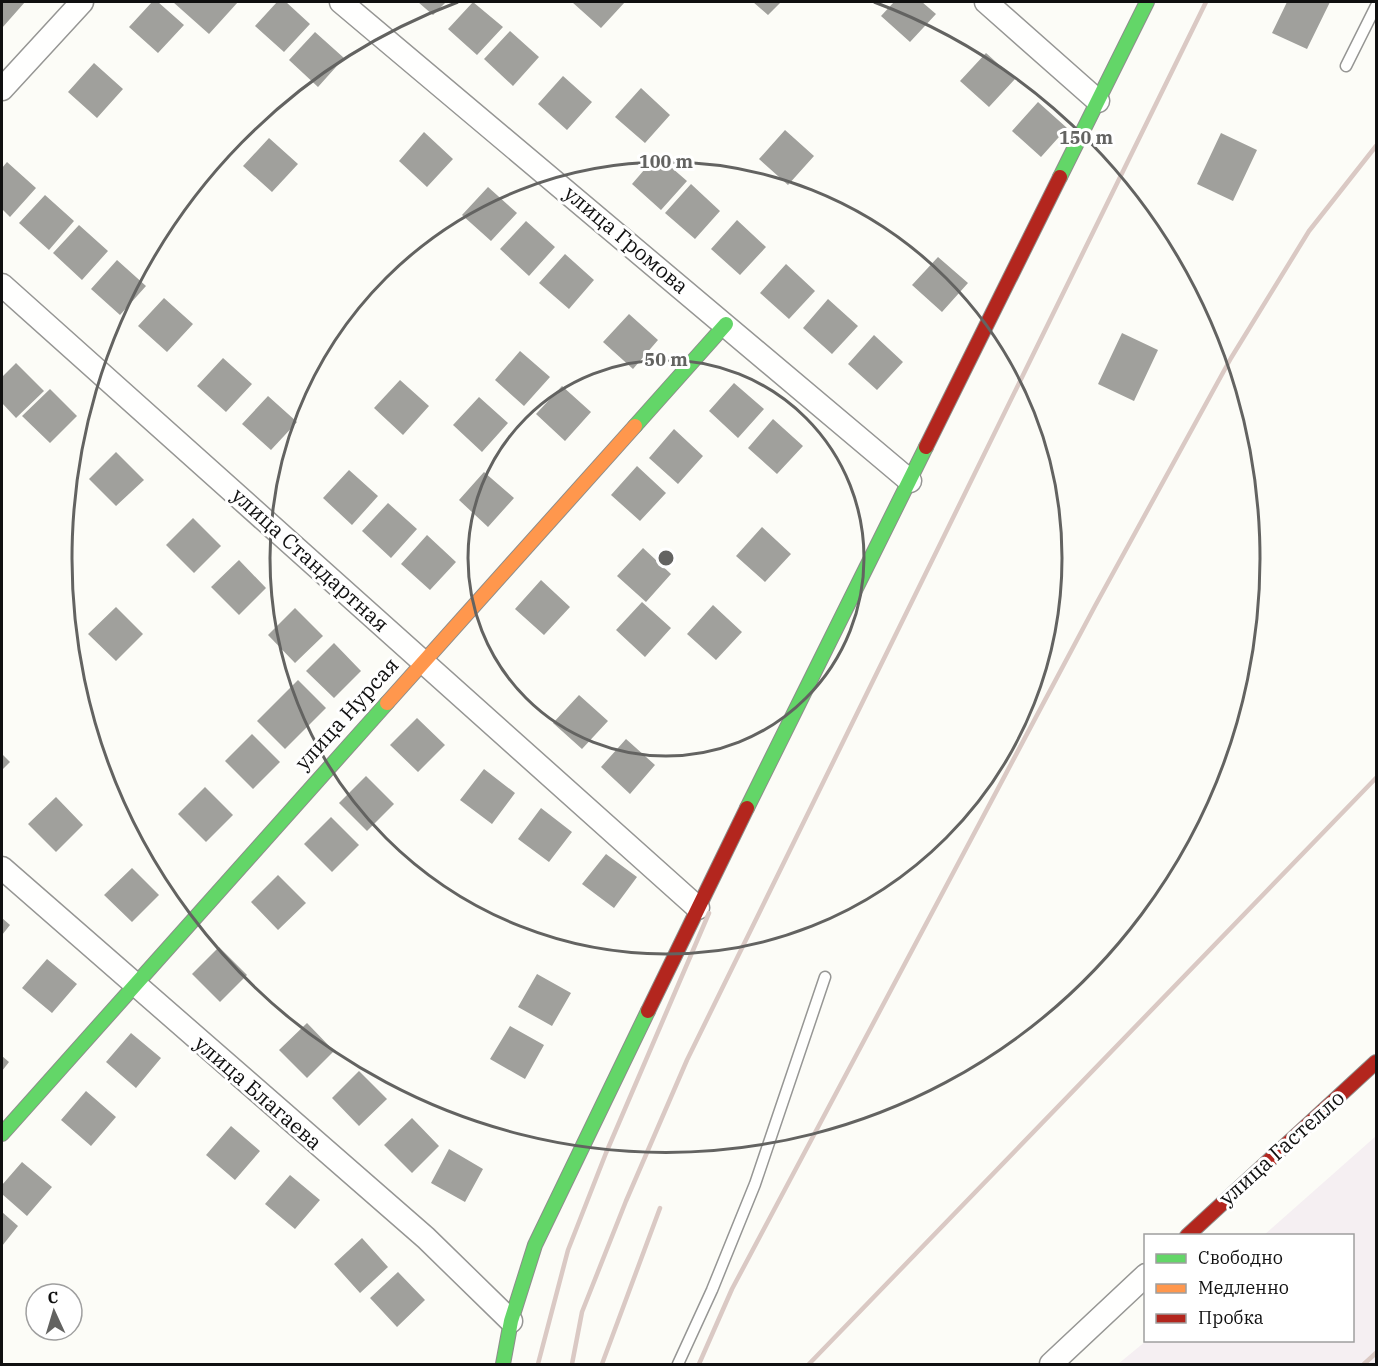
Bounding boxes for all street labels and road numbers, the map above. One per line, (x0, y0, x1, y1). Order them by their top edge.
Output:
street label: улица Громова (559, 179, 695, 300)
street label: улица Стандартная (226, 481, 395, 637)
street label: улица Нурсая (288, 651, 404, 776)
street label: улица Благаева (189, 1029, 328, 1155)
street label: улица Гастелло (1213, 1083, 1350, 1211)

